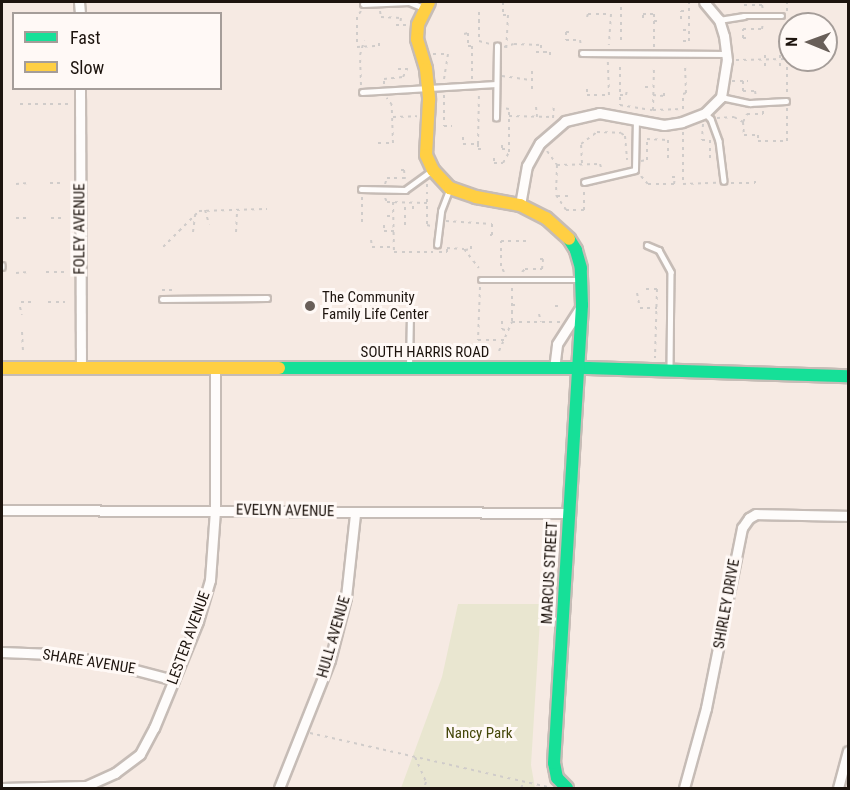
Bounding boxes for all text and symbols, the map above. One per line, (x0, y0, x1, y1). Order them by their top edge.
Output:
legend (12, 12, 222, 90)
north arrow (778, 12, 838, 72)
text: Fast (70, 27, 101, 48)
text: N (782, 37, 801, 47)
text: Slow (70, 57, 104, 78)
street label: FOLEY AVENUE (71, 183, 89, 275)
place label: The Community Family Life Center (322, 288, 428, 323)
marker: The Community Family Life Center (303, 299, 317, 313)
street label: SOUTH HARRIS ROAD (361, 344, 489, 362)
street label: EVELYN AVENUE (236, 501, 334, 521)
street label: MARCUS STREET (538, 521, 562, 625)
street label: SHIRLEY DRIVE (710, 558, 744, 650)
street label: LESTER AVENUE (164, 589, 214, 687)
street label: HULL AVENUE (314, 594, 354, 680)
street label: SHARE AVENUE (41, 646, 137, 678)
park label: Nancy Park (445, 725, 513, 743)

